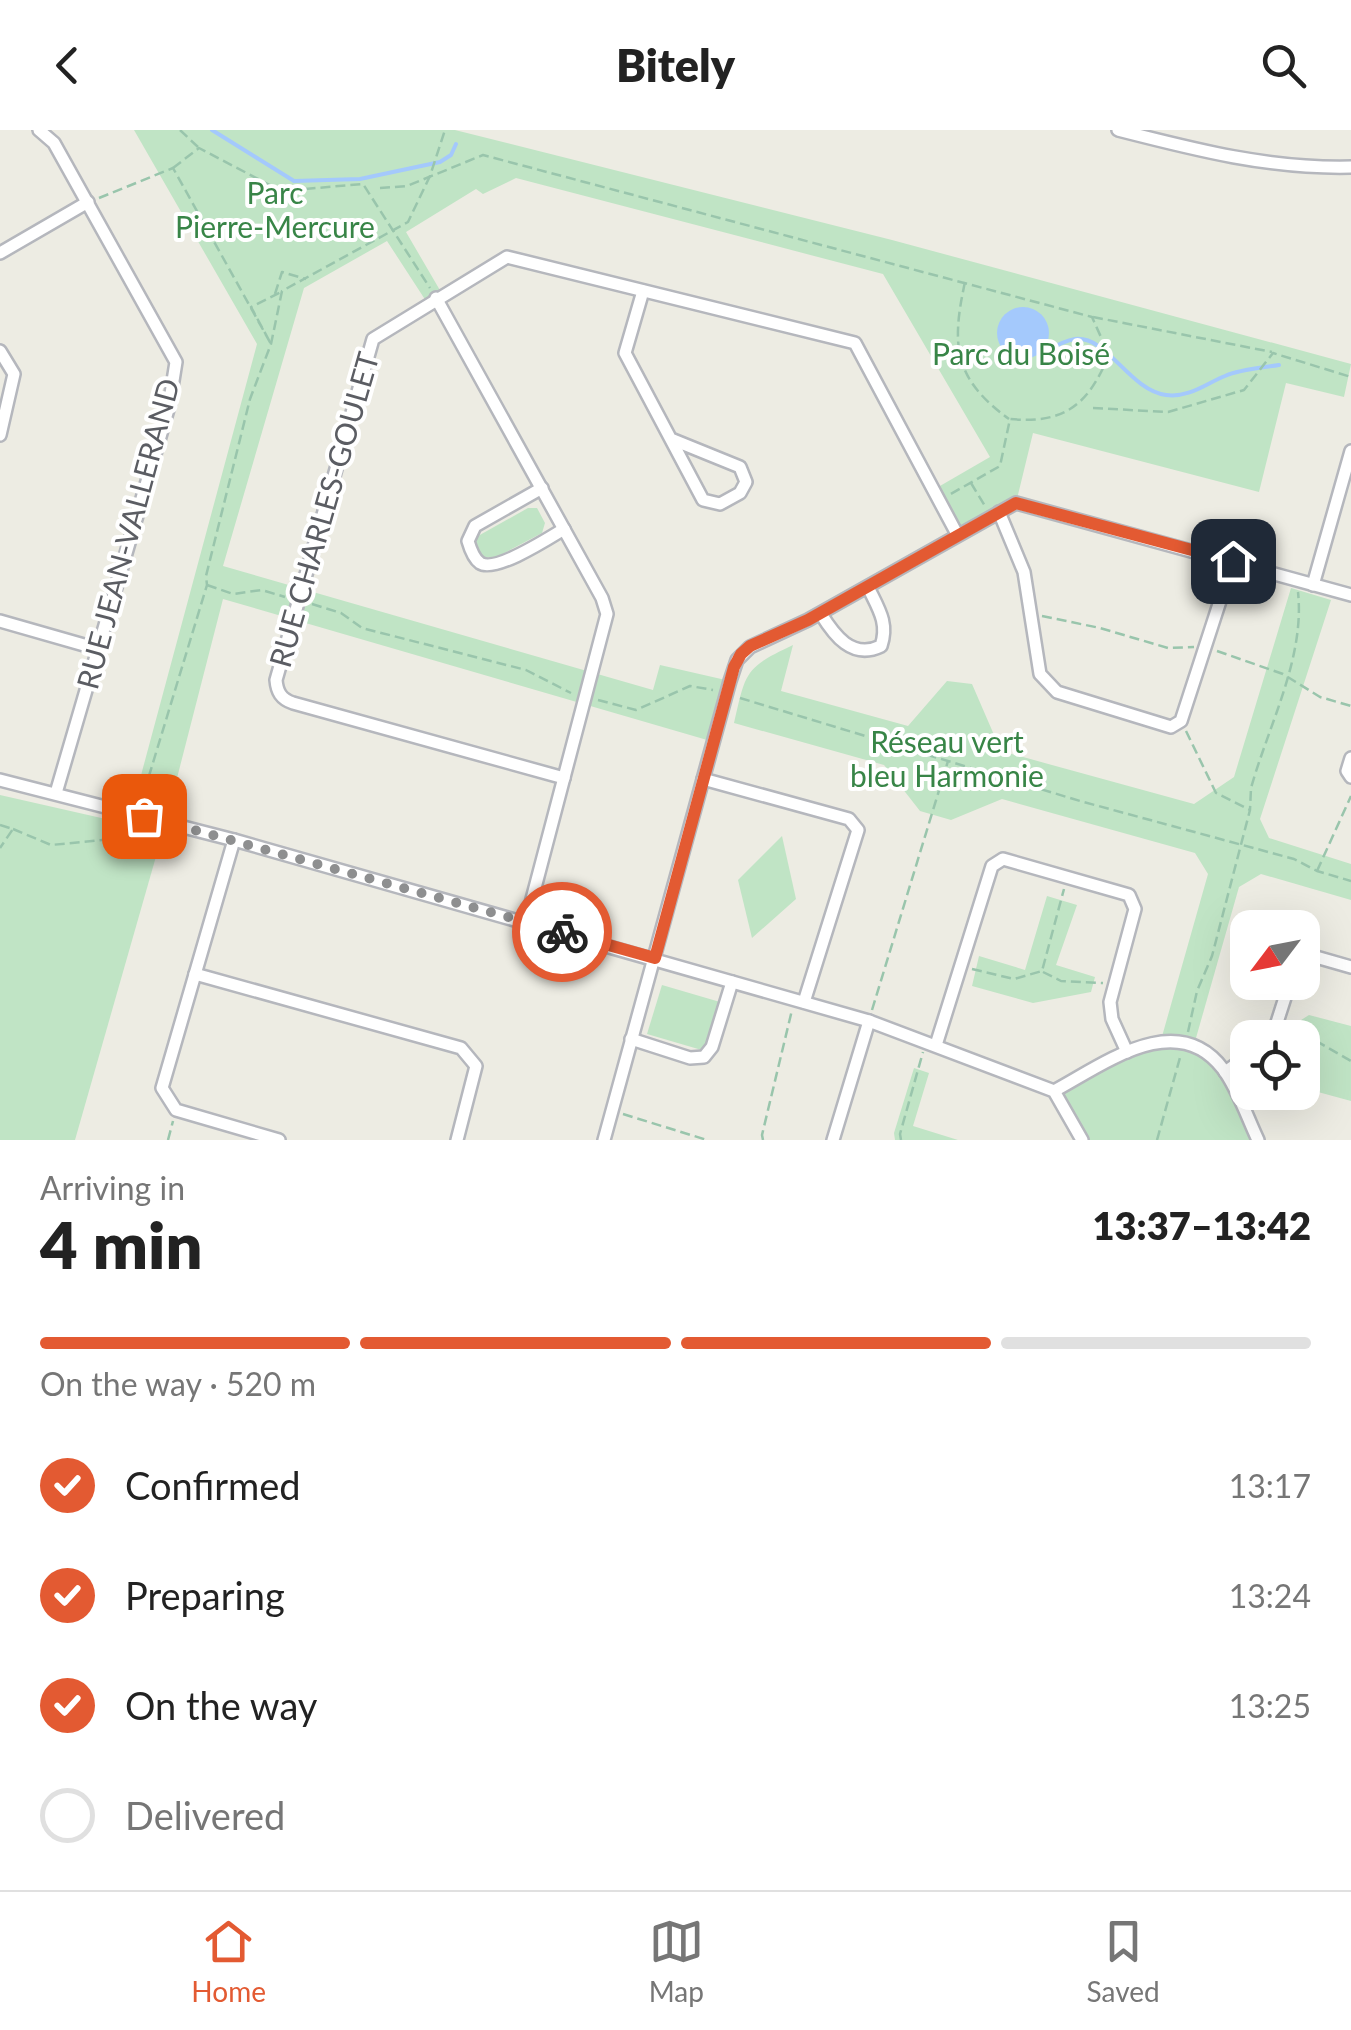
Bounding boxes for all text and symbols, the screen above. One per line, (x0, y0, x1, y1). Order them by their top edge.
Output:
icon: back (40, 38, 95, 93)
text: Bitely (616, 38, 735, 92)
icon: search (1256, 38, 1311, 93)
park label: Parc Pierre-Mercure (175, 174, 375, 244)
park label: Parc du Boisé (932, 335, 1110, 371)
street label: RUE CHARLES-GOULET (261, 347, 385, 671)
street label: RUE JEAN-VALLERAND (68, 374, 186, 693)
pin (1191, 519, 1276, 604)
icon: home (1206, 534, 1261, 589)
park label: Réseau vert bleu Harmonie (850, 723, 1044, 793)
pin (102, 774, 187, 859)
icon: bag (117, 789, 172, 844)
courier (512, 882, 612, 982)
icon: bike (535, 905, 590, 960)
north arrow (1230, 910, 1320, 1000)
map controls (1230, 910, 1320, 1110)
button: locate (1230, 1020, 1320, 1110)
text: Arriving in (40, 1168, 185, 1207)
text: 13:37–13:42 (1092, 1202, 1311, 1248)
text: 4 min (40, 1205, 202, 1283)
text: On the way · 520 m (40, 1364, 316, 1403)
icon: check (40, 1458, 95, 1513)
text: Confirmed (125, 1462, 301, 1508)
text: 13:17 (1229, 1466, 1311, 1505)
icon: check (40, 1568, 95, 1623)
text: Preparing (125, 1572, 285, 1618)
text: 13:24 (1229, 1576, 1311, 1615)
icon: check (40, 1678, 95, 1733)
text: On the way (125, 1682, 317, 1728)
text: 13:25 (1229, 1686, 1311, 1725)
text: Delivered (125, 1792, 285, 1838)
tab: Home (191, 1914, 266, 2008)
tab: Map (649, 1914, 704, 2008)
tab: Saved (1087, 1914, 1160, 2008)

